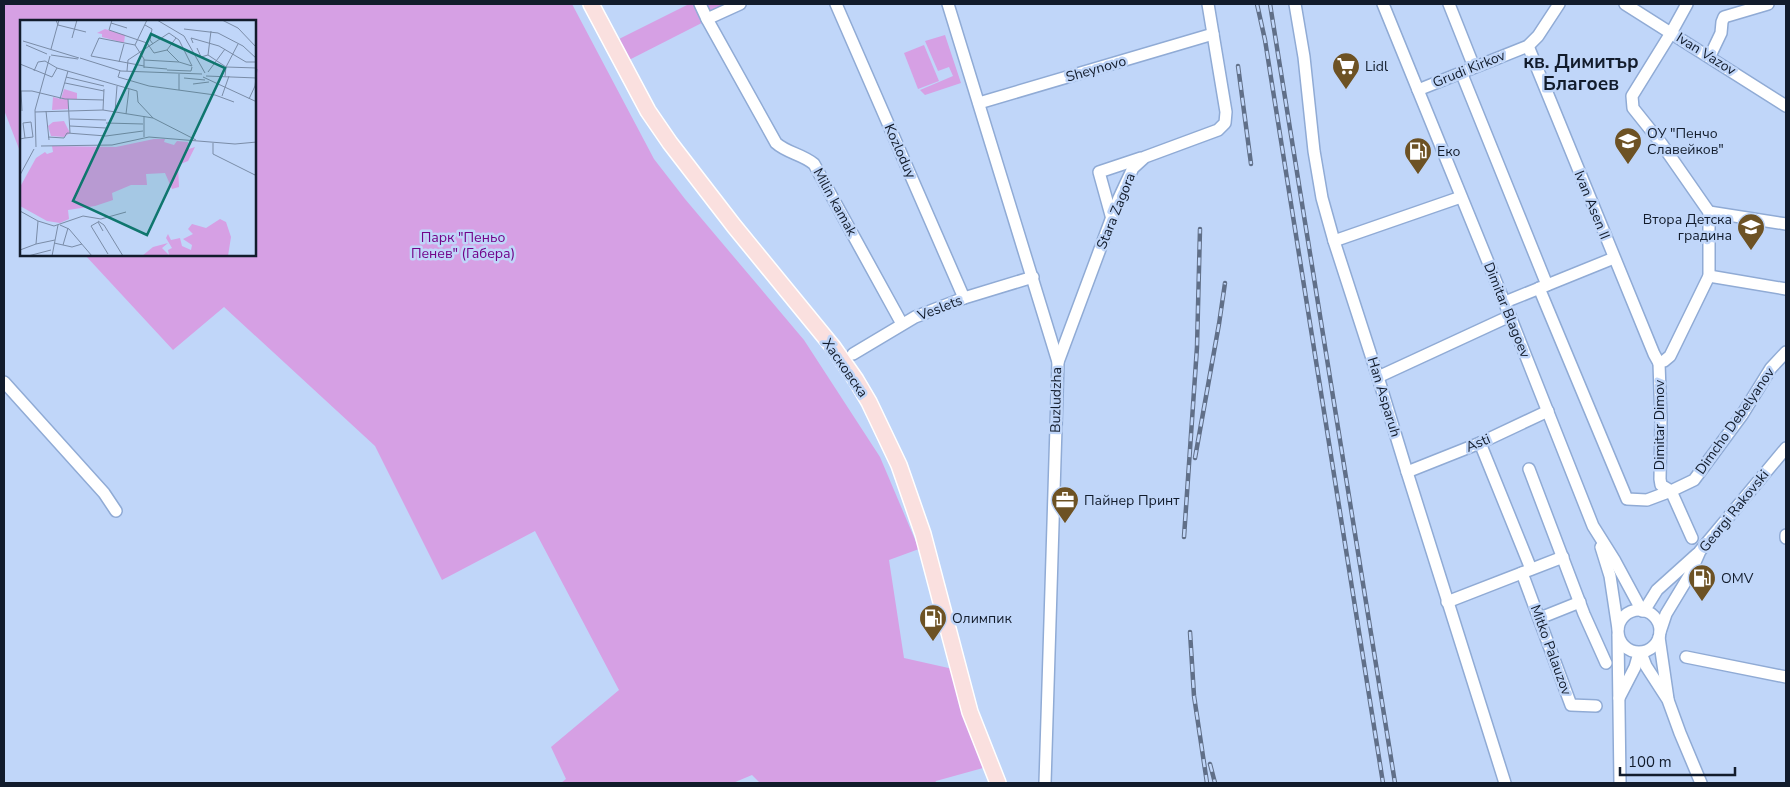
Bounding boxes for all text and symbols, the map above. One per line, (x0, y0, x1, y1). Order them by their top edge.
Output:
inset map (20, 20, 256, 256)
street label: Ivan Vazov (1673, 28, 1740, 80)
street label: Grudi Kirkov (1430, 46, 1509, 92)
district label: кв. Димитър Благоев (1523, 49, 1639, 97)
street label: Sheynovo (1064, 51, 1128, 87)
supermarket icon: Lidl (1331, 51, 1361, 90)
place label: Lidl (1365, 57, 1389, 76)
street label: Kozloduy (880, 121, 921, 182)
place label: ОУ "Пенчо Славейков" (1647, 124, 1724, 159)
school or university icon: ОУ "Пенчо Славейков" (1613, 126, 1643, 165)
fuel station icon: Еко (1403, 136, 1433, 175)
place label: Еко (1437, 142, 1461, 161)
street label: Milin kamak (809, 165, 862, 240)
street label: Ivan Asen II (1570, 168, 1614, 242)
street label: Stara Zagora (1092, 170, 1140, 252)
place label: Втора Детска градина (1643, 210, 1732, 245)
school or university icon: Втора Детска градина (1736, 212, 1766, 251)
park label: Парк "Пеньо Пенев" (Габера) (411, 228, 515, 263)
street label: Dimitar Blagoev (1479, 259, 1535, 361)
street label: Veslets (914, 291, 965, 325)
street label: Хасковска (818, 335, 872, 401)
street label: Han Asparuh (1363, 355, 1405, 439)
street label: Dimcho Debelyanov (1691, 363, 1779, 478)
street label: Buzludzha (1046, 367, 1066, 433)
street label: Dimitar Dimov (1650, 379, 1669, 470)
street label: Asti (1463, 429, 1493, 457)
street label: Georgi Rakovski (1695, 466, 1773, 556)
office icon: Пайнер Принт (1050, 485, 1080, 524)
place label: Пайнер Принт (1084, 491, 1180, 510)
fuel station icon: OMV (1687, 563, 1717, 602)
place label: OMV (1721, 569, 1754, 588)
street label: Mitko Palauzov (1526, 602, 1576, 699)
fuel station icon: Олимпик (918, 603, 948, 642)
place label: Олимпик (952, 609, 1012, 628)
scale bar (1620, 744, 1735, 776)
text: 100 m (1628, 752, 1672, 772)

